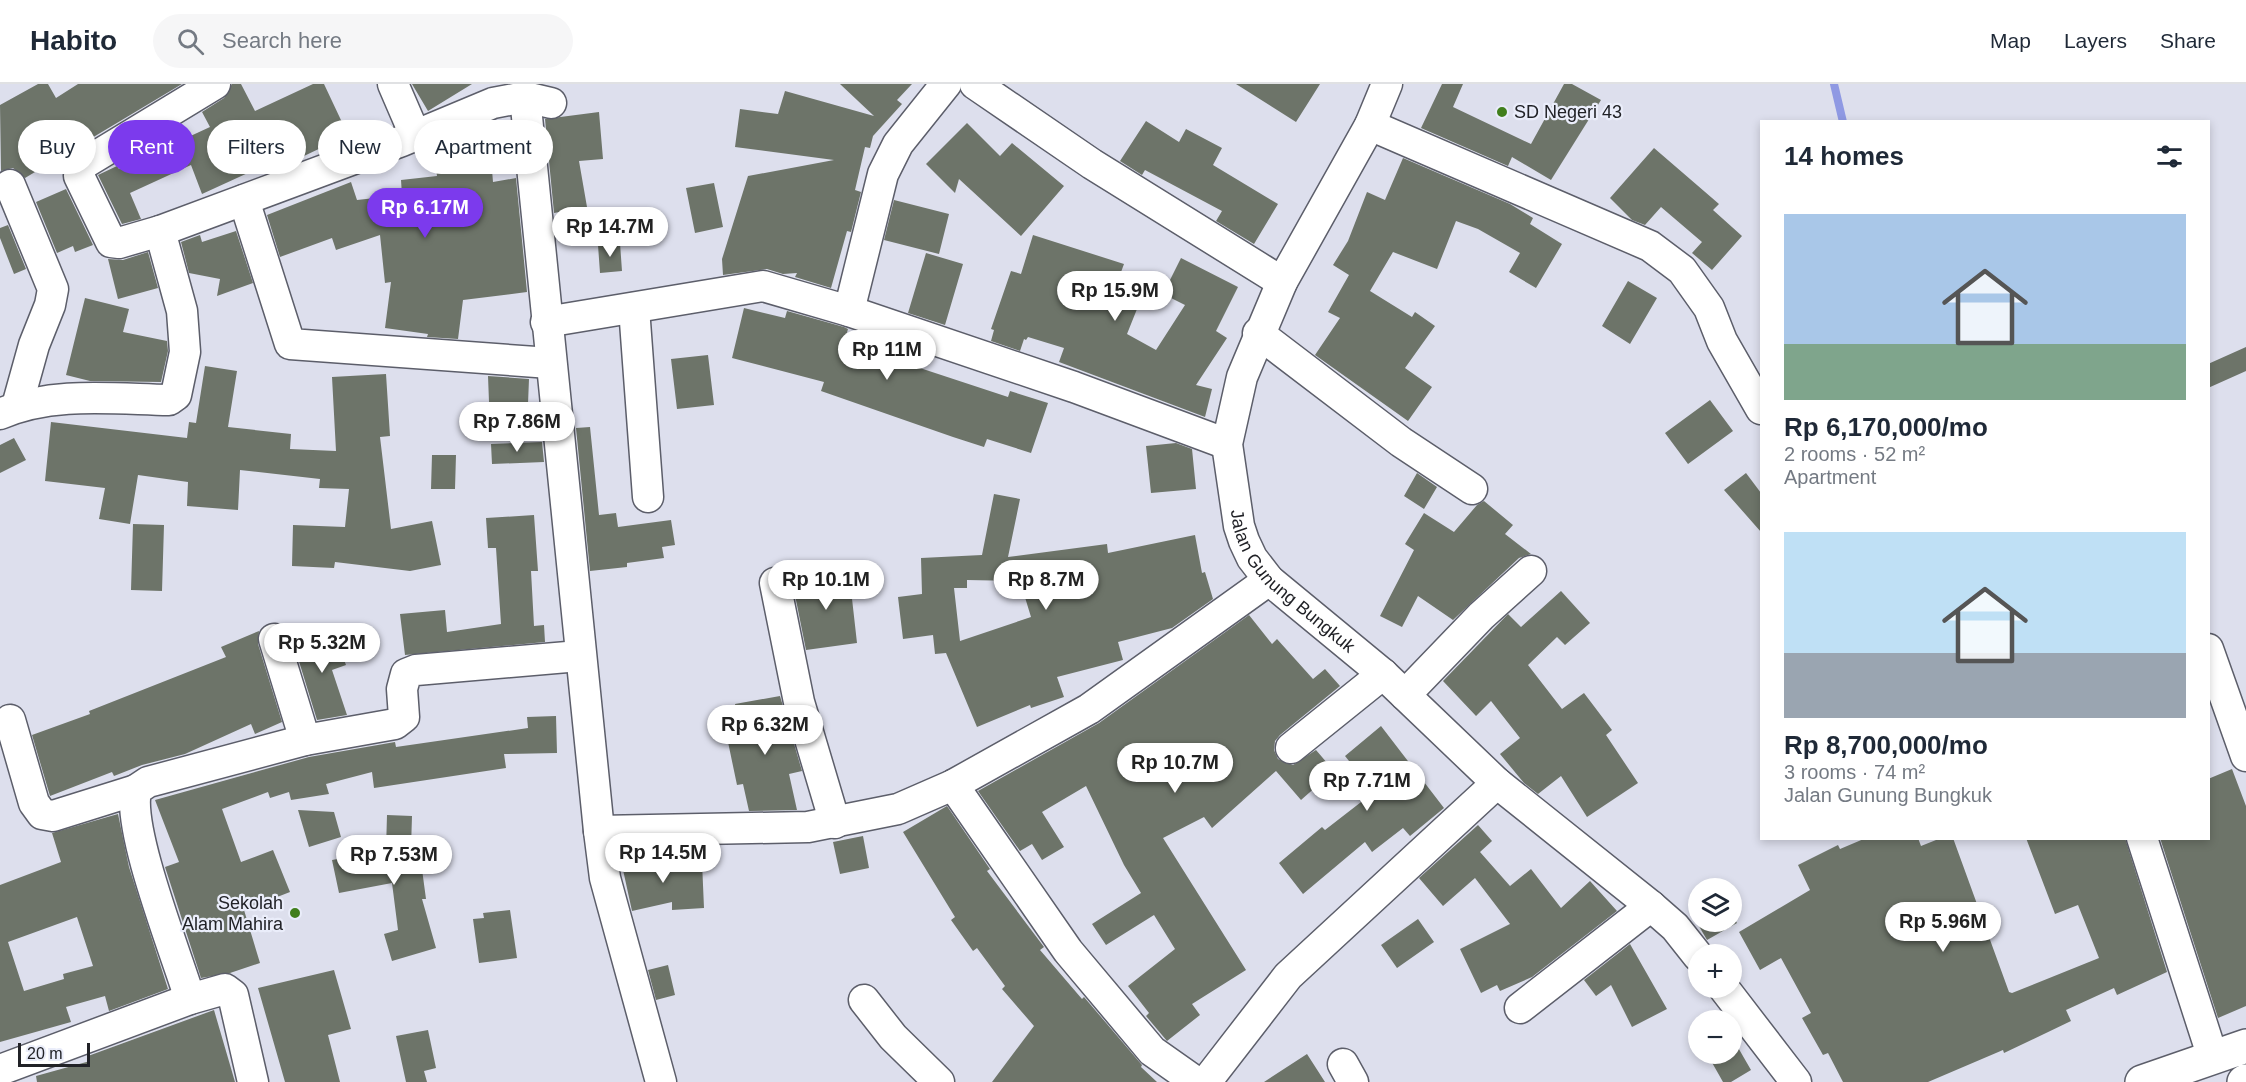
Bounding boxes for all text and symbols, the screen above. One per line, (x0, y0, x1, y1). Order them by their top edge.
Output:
search box (153, 14, 573, 68)
text: Habito (30, 25, 117, 56)
icon: search (174, 25, 207, 58)
text: Search here (222, 28, 342, 53)
text: Map (1990, 29, 2031, 52)
text: Layers (2064, 29, 2127, 52)
text: Share (2160, 29, 2216, 52)
place label: SD Negeri 43 (1514, 102, 1622, 122)
marker: SD Negeri 43 (1495, 105, 1509, 119)
chip: Buy (18, 120, 96, 174)
chip: Rent (108, 120, 195, 174)
chip: Filters (207, 120, 306, 174)
chip: New (318, 120, 402, 174)
chip: Apartment (414, 120, 553, 174)
icon: filters (2153, 140, 2186, 173)
text: 14 homes (1784, 141, 1904, 171)
pin: Rp 6.17M (363, 188, 487, 239)
text: Rp 6.17M (381, 196, 469, 218)
pin: Rp 14.7M (548, 207, 672, 258)
text: Rp 14.7M (566, 215, 654, 237)
icon: home (1931, 253, 2039, 361)
pin: Rp 15.9M (1053, 271, 1177, 322)
text: Rp 15.9M (1071, 279, 1159, 301)
pin: Rp 11M (838, 330, 936, 381)
text: Rp 11M (852, 338, 922, 360)
pin: Rp 7.86M (455, 402, 579, 453)
text: Rp 7.86M (473, 410, 561, 432)
text: Rp 6,170,000/mo (1784, 412, 1988, 442)
text: 2 rooms · 52 m² (1784, 443, 1925, 465)
text: Apartment (1784, 466, 1876, 488)
street label: Jalan Gunung Bungkuk (1227, 508, 1360, 657)
pin: Rp 10.1M (764, 560, 888, 611)
pin: Rp 8.7M (991, 560, 1101, 611)
text: Rp 10.1M (782, 568, 870, 590)
text: Rp 8.7M (1008, 568, 1084, 590)
icon: home (1931, 571, 2039, 679)
pin: Rp 5.32M (260, 623, 384, 674)
text: Rp 5.32M (278, 631, 366, 653)
pin: Rp 6.32M (703, 705, 827, 756)
text: Rp 6.32M (721, 713, 809, 735)
text: Rp 8,700,000/mo (1784, 730, 1988, 760)
pin: Rp 10.7M (1113, 743, 1237, 794)
text: Rp 10.7M (1131, 751, 1219, 773)
pin: Rp 7.71M (1305, 761, 1429, 812)
text: 3 rooms · 74 m² (1784, 761, 1925, 783)
text: Rp 7.71M (1323, 769, 1411, 791)
text: Jalan Gunung Bungkuk (1784, 784, 1992, 806)
pin: Rp 14.5M (601, 833, 725, 884)
pin: Rp 7.53M (332, 835, 456, 886)
text: Rp 14.5M (619, 841, 707, 863)
text: Rp 7.53M (350, 843, 438, 865)
map controls (1688, 878, 1742, 1064)
button: layers (1688, 878, 1742, 932)
place label: Sekolah Alam Mahira (182, 893, 284, 934)
pin: Rp 5.96M (1881, 902, 2005, 953)
marker: Sekolah Alam Mahira (288, 906, 302, 920)
text: Rp 5.96M (1899, 910, 1987, 932)
button: + (1688, 944, 1742, 998)
button: − (1688, 1010, 1742, 1064)
scale bar (18, 1040, 90, 1068)
text: 20 m (27, 1045, 63, 1062)

